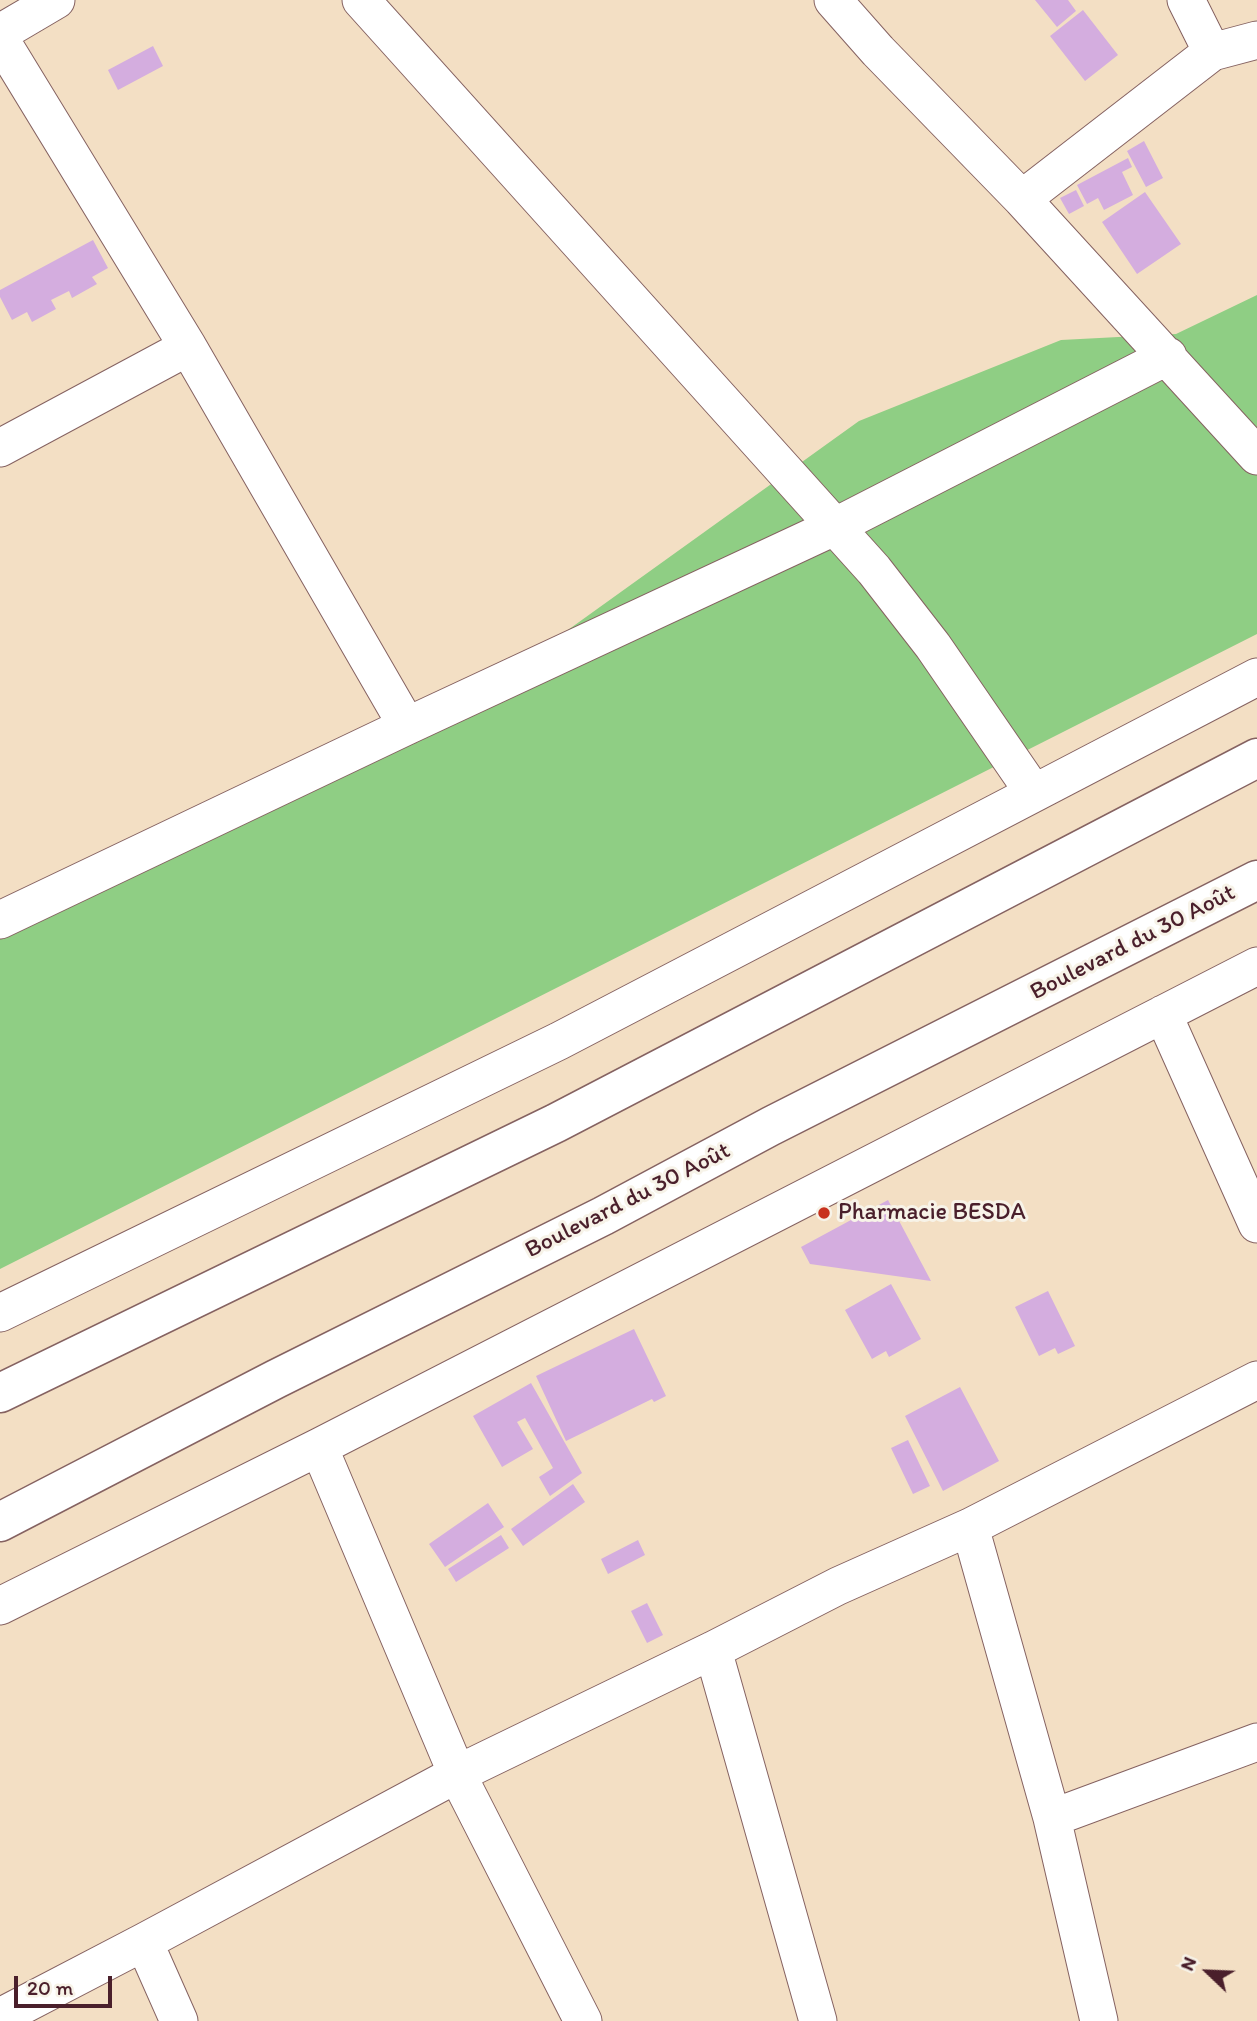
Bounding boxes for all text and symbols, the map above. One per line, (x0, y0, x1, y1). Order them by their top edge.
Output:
street label: Boulevard du 30 Août (1026, 879, 1240, 1007)
street label: Boulevard du 30 Août (521, 1137, 735, 1265)
place label: Pharmacie BESDA (838, 1199, 1026, 1227)
marker: Pharmacie BESDA (816, 1205, 832, 1221)
north arrow (1173, 1937, 1243, 2007)
text: N (1175, 1953, 1201, 1974)
scale bar (18, 1962, 116, 2006)
text: 20 m (27, 1975, 73, 2000)

